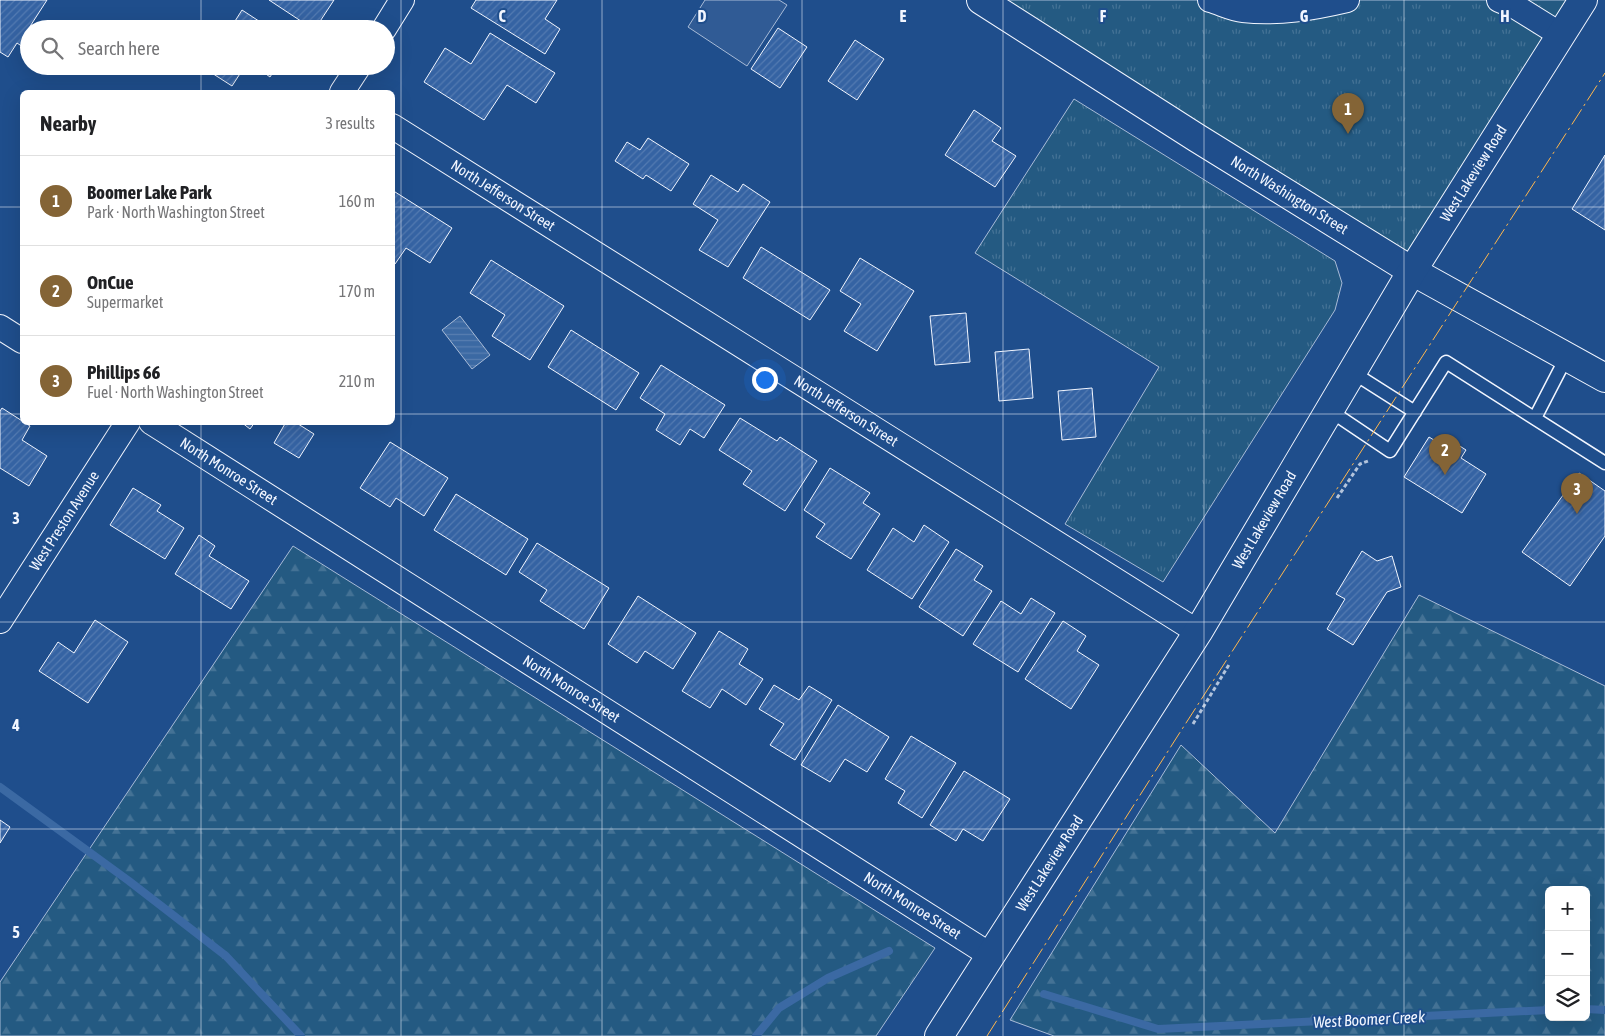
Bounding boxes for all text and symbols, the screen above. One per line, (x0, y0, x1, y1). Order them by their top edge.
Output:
text: C (498, 7, 506, 25)
text: D (698, 7, 707, 25)
text: E (900, 7, 907, 25)
text: F (1100, 7, 1107, 25)
text: G (1300, 7, 1309, 25)
text: H (1500, 7, 1510, 25)
search box (20, 20, 395, 75)
icon: search (38, 34, 66, 62)
text: Search here (78, 37, 160, 59)
pin: 1 (1332, 93, 1364, 134)
text: Nearby (40, 111, 96, 135)
text: 3 results (325, 114, 375, 132)
street label: West Lakeview Road (1436, 122, 1510, 224)
street label: North Washington Street (1228, 152, 1351, 237)
street label: North Jefferson Street (448, 156, 558, 234)
text: Boomer Lake Park (87, 181, 212, 203)
text: 1 (52, 192, 60, 210)
text: 160 m (339, 192, 375, 210)
text: Park · North Washington Street (87, 203, 265, 221)
text: OnCue (87, 271, 134, 293)
text: 2 (52, 282, 60, 300)
text: 170 m (339, 282, 375, 300)
text: Supermarket (87, 293, 163, 311)
text: Phillips 66 (87, 361, 161, 383)
your location (752, 367, 778, 393)
text: 3 (52, 372, 60, 390)
text: 210 m (339, 372, 375, 390)
street label: North Jefferson Street (791, 372, 901, 450)
text: Fuel · North Washington Street (87, 383, 264, 401)
street label: North Monroe Street (177, 434, 281, 508)
pin: 2 (1429, 434, 1461, 475)
street label: West Preston Avenue (26, 468, 102, 574)
street label: West Lakeview Road (1228, 468, 1299, 572)
pin: 3 (1561, 473, 1593, 514)
text: 3 (12, 509, 20, 527)
street label: North Monroe Street (520, 652, 623, 726)
text: 4 (11, 716, 20, 734)
street label: West Lakeview Road (1012, 812, 1086, 914)
street label: North Monroe Street (861, 868, 964, 942)
map controls (1545, 886, 1590, 1021)
button: + (1545, 886, 1590, 931)
text: 5 (12, 923, 20, 941)
button: − (1545, 931, 1590, 976)
button: layers (1545, 976, 1590, 1021)
water label: West Boomer Creek (1313, 1007, 1426, 1031)

